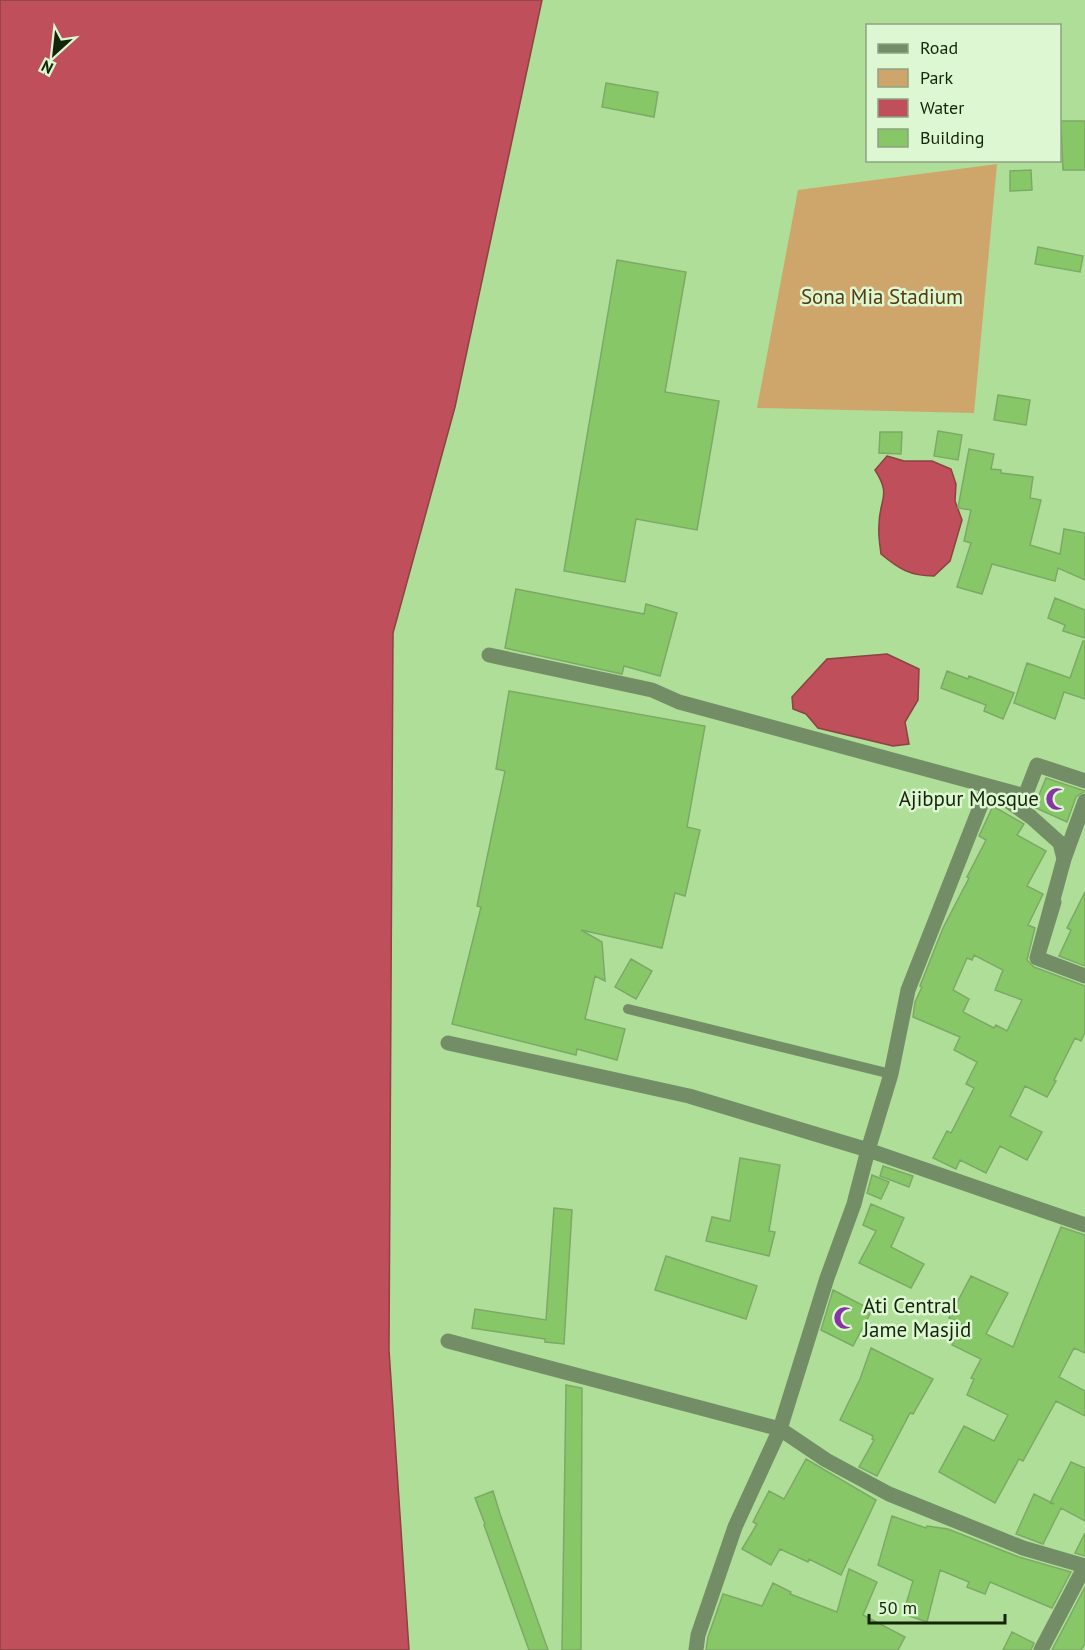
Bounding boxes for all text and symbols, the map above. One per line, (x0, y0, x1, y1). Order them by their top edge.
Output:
north arrow (24, 24, 84, 84)
legend (866, 24, 1061, 162)
text: Road (920, 36, 958, 59)
text: N (38, 56, 56, 79)
text: Park (920, 66, 953, 89)
text: Water (920, 96, 964, 119)
text: Building (920, 126, 984, 149)
park label: Sona Mia Stadium (801, 283, 963, 310)
place label: Ajibpur Mosque (899, 785, 1039, 812)
mosque icon: Ajibpur Mosque (1044, 786, 1070, 812)
place label: Ati Central Jame Masjid (862, 1292, 971, 1343)
mosque icon: Ati Central Jame Masjid (832, 1305, 858, 1331)
scale bar (869, 1587, 1006, 1625)
text: 50 m (878, 1596, 917, 1619)

